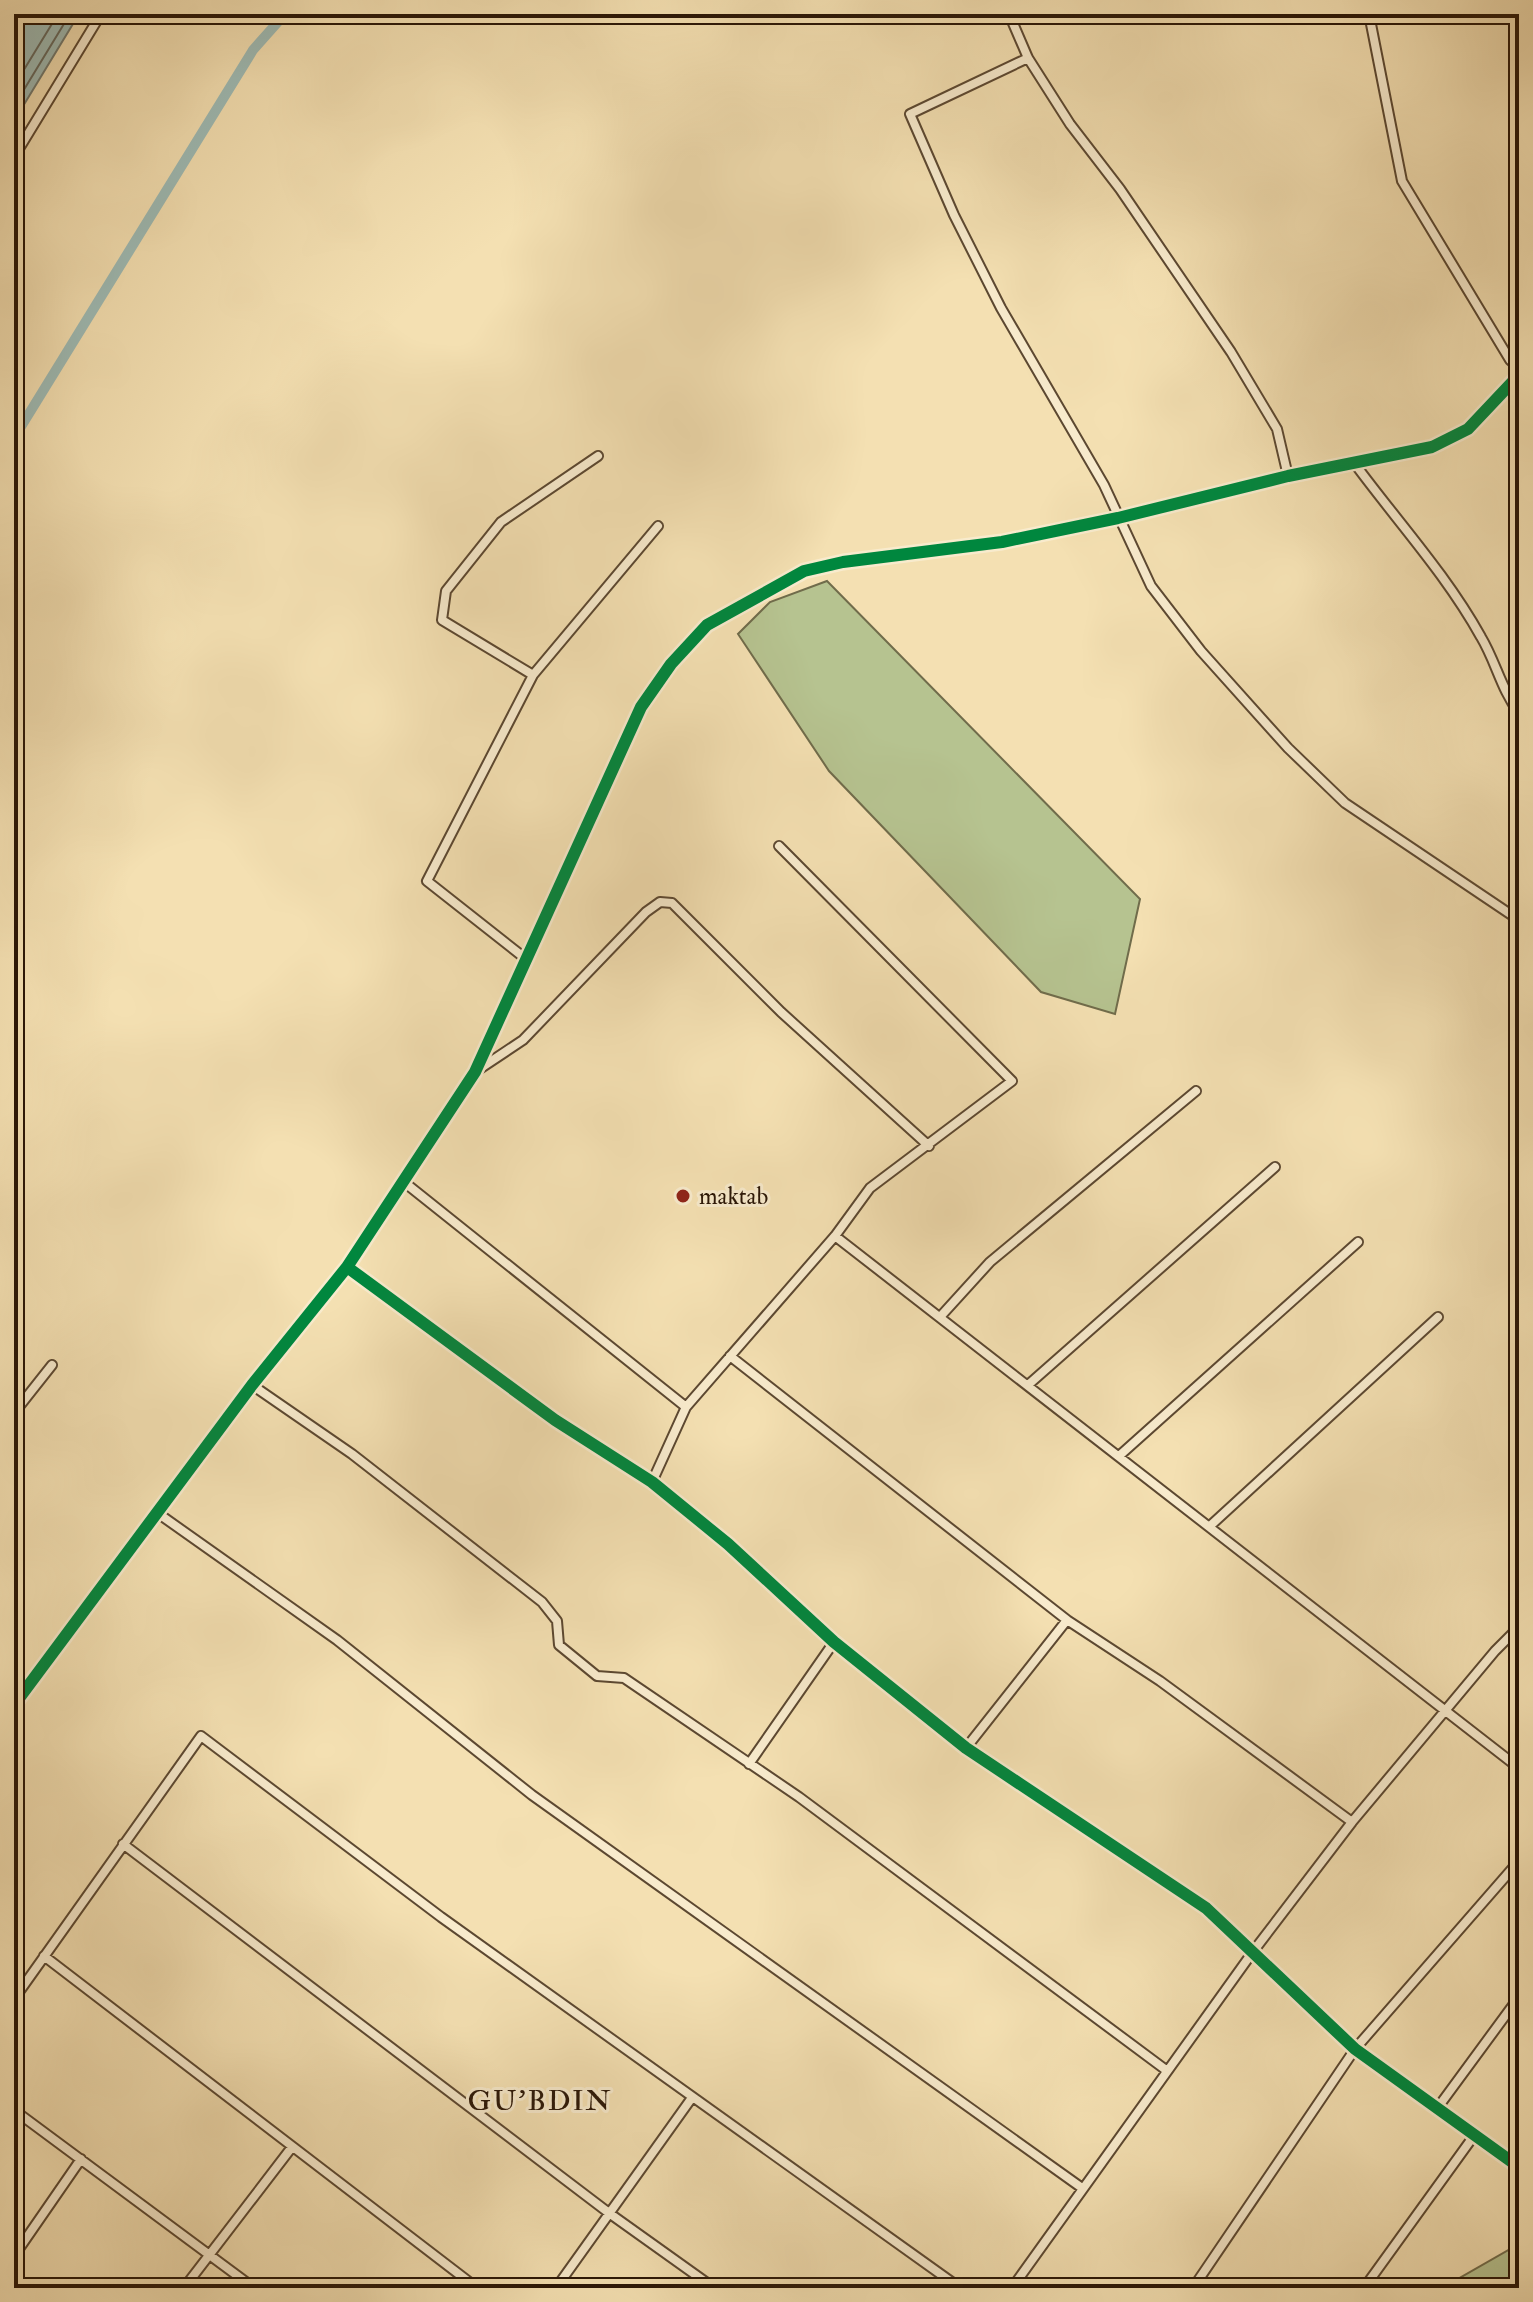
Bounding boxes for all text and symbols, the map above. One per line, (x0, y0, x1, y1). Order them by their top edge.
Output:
place label: maktab (699, 1181, 768, 1212)
marker: maktab (674, 1187, 692, 1205)
district label: GU'BDIN (467, 2084, 613, 2119)

